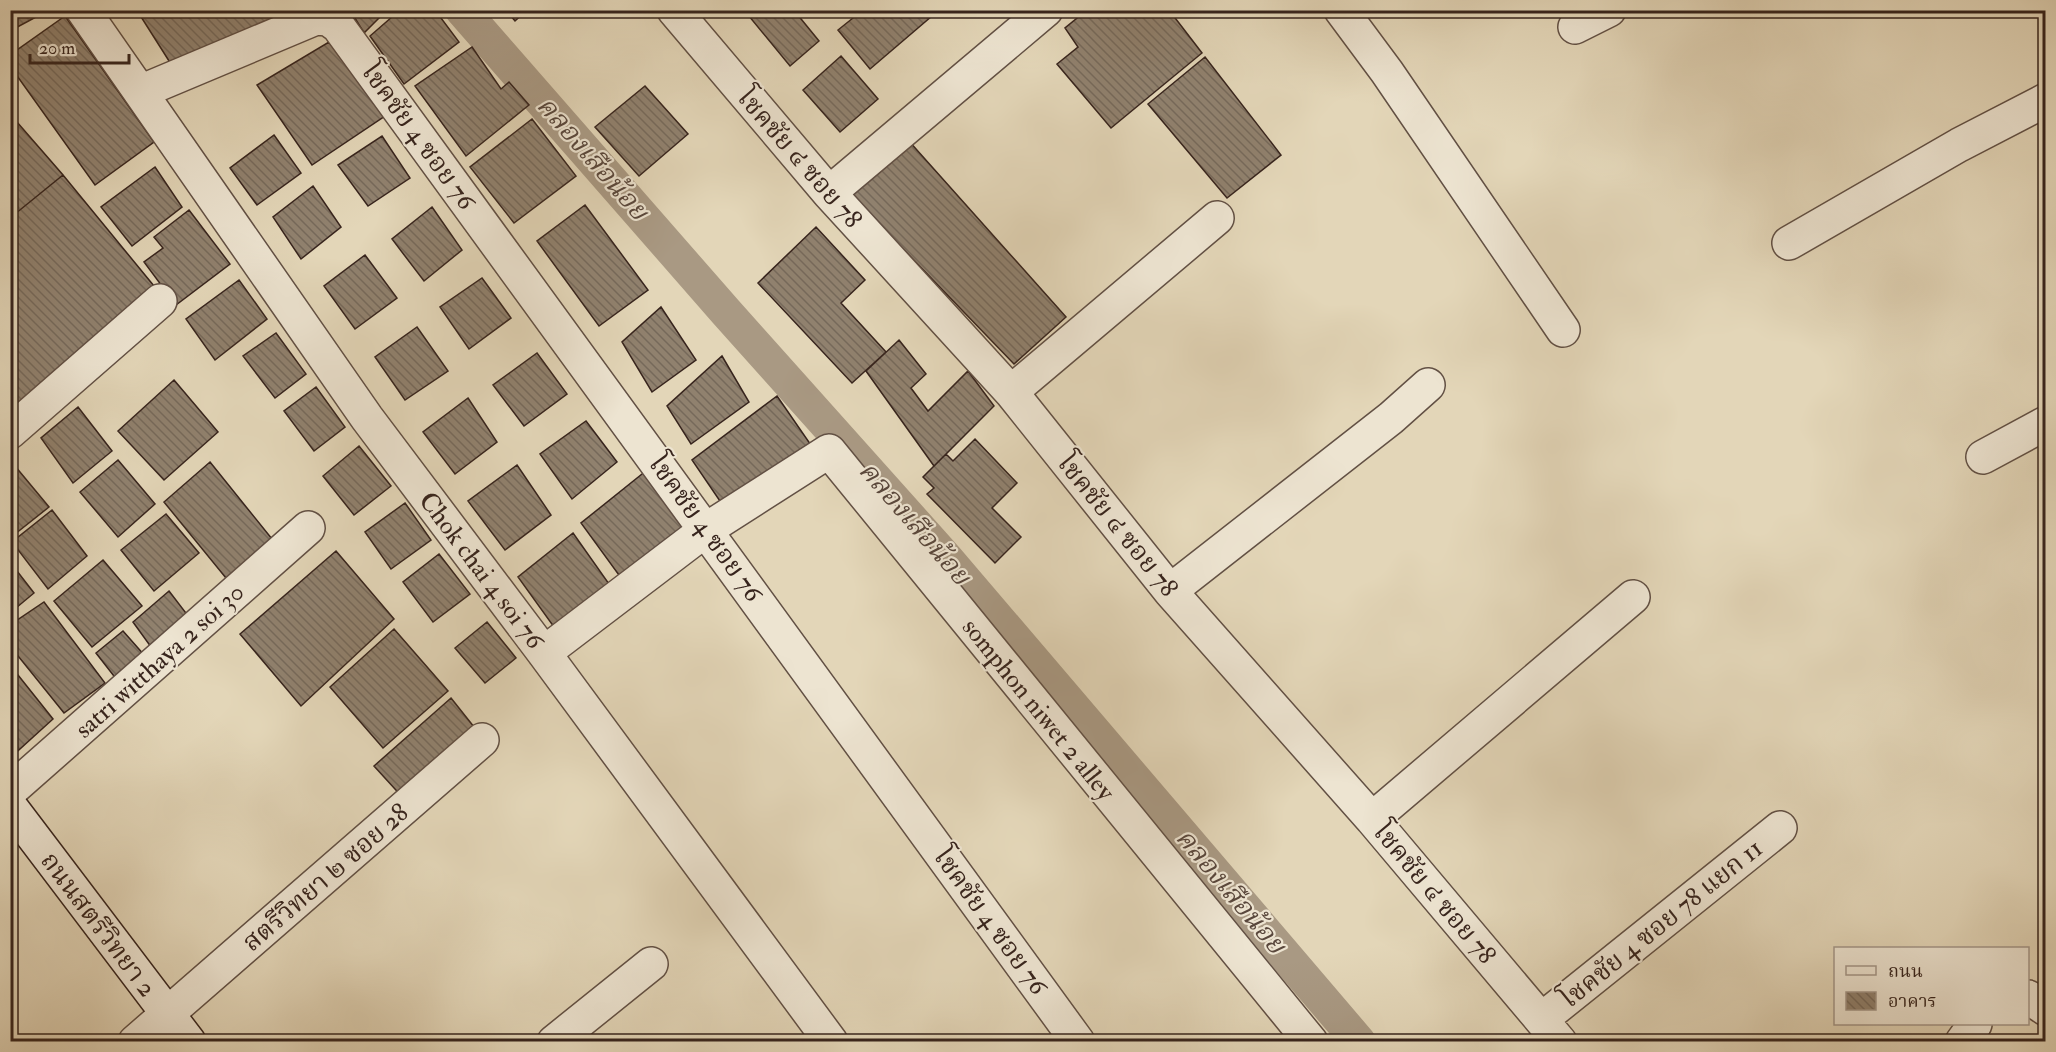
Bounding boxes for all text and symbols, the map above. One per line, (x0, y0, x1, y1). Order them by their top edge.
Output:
scale bar (30, 27, 129, 65)
text: 20 m (39, 37, 75, 60)
street label: โชคชัย 4 ซอย 76 (354, 54, 486, 218)
street label: โชคชัย ๔ ซอย 78 (729, 80, 871, 235)
water label: คลองเสือน้อย (530, 90, 657, 229)
street label: โชคชัย ๔ ซอย 78 (1049, 445, 1187, 603)
street label: โชคชัย 4 ซอย 76 (641, 446, 773, 610)
water label: คลองเสือน้อย (852, 455, 979, 594)
street label: Chok chai 4 soi 76 (412, 486, 552, 657)
street label: satri witthaya 2 soi 30 (68, 576, 251, 745)
street label: somphon niwet 2 alley (954, 612, 1122, 808)
street label: สตรีวิทยา ๒ ซอย 28 (236, 797, 415, 959)
street label: โชคชัย ๔ ซอย 78 (1365, 814, 1505, 971)
water label: คลองเสือน้อย (1169, 822, 1294, 962)
street label: โชคชัย 4 ซอย 78 แยก 11 (1551, 830, 1769, 1016)
street label: โชคชัย 4 ซอย 76 (926, 839, 1058, 1003)
street label: ถนนสตรีวิทยา 2 (33, 846, 163, 1003)
legend (1834, 947, 2029, 1025)
text: ถนน (1888, 960, 1923, 983)
text: อาคาร (1888, 990, 1937, 1013)

